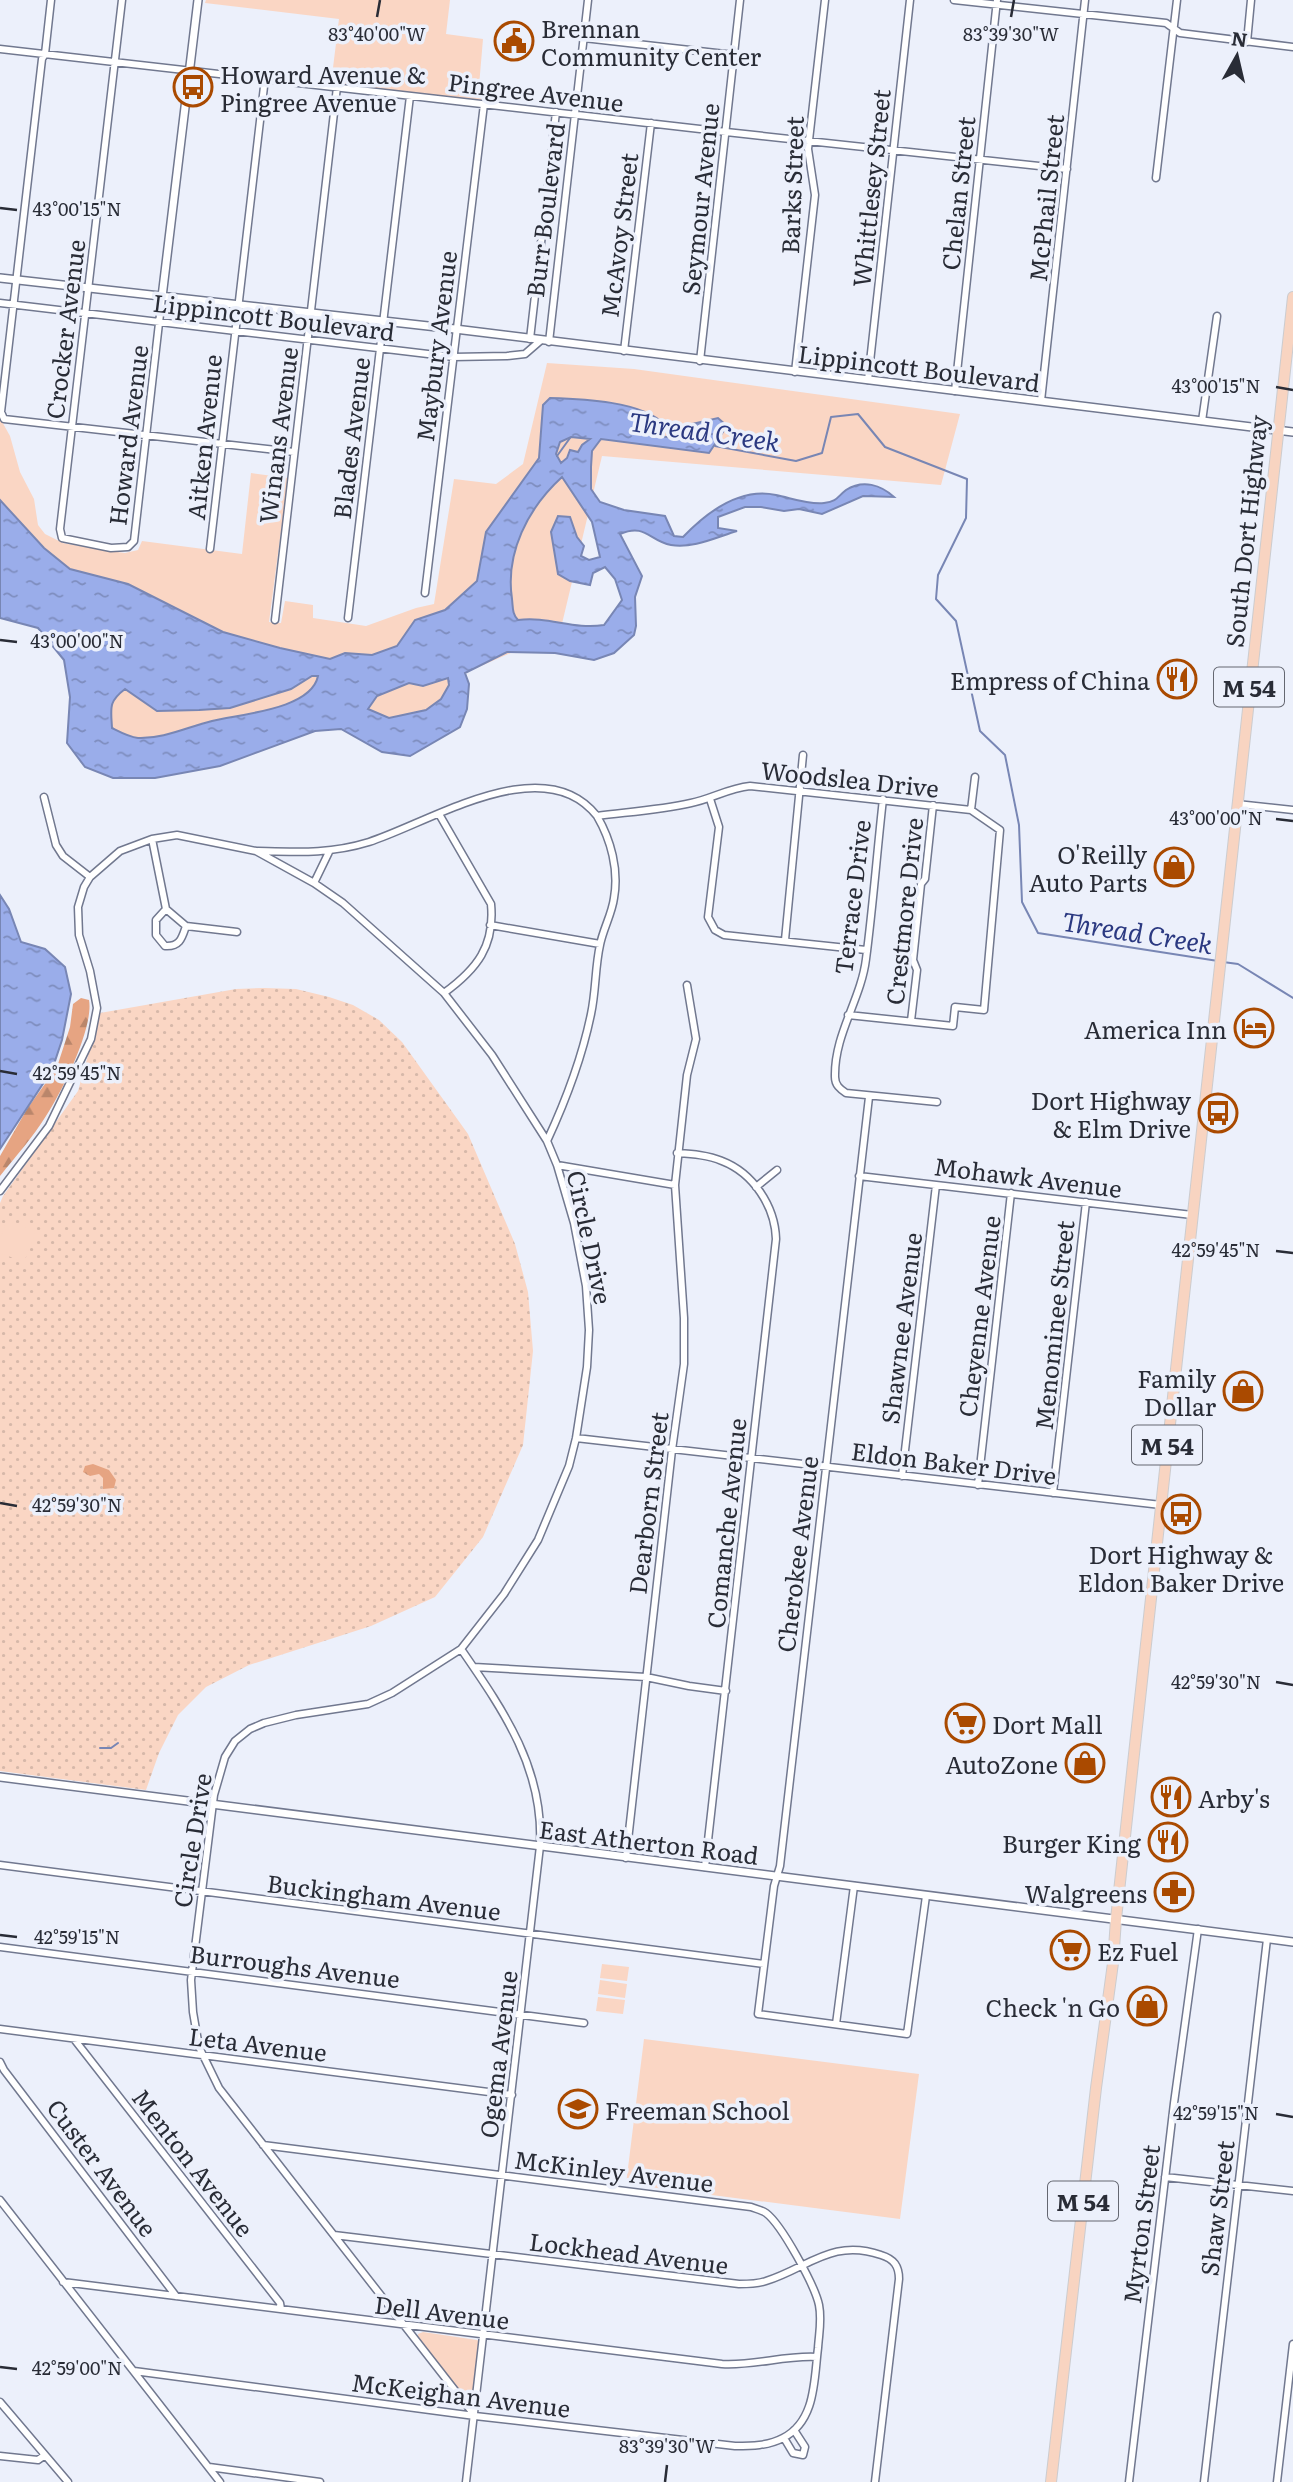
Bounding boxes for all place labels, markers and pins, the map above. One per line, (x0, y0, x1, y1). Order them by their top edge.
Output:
place label: Brennan Community Center (541, 10, 762, 73)
public building icon: Brennan Community Center (493, 20, 535, 62)
place label: Howard Avenue & Pingree Avenue (220, 56, 426, 119)
bus stop icon: Howard Avenue & Pingree Avenue (172, 66, 214, 108)
restaurant icon: Empress of China (1156, 658, 1198, 700)
place label: Empress of China (950, 662, 1150, 697)
place label: O'Reilly Auto Parts (1029, 836, 1147, 899)
shop icon: O'Reilly Auto Parts (1153, 846, 1195, 888)
hotel icon: America Inn (1233, 1007, 1275, 1049)
place label: America Inn (1084, 1011, 1227, 1046)
place label: Dort Highway & Elm Drive (1031, 1082, 1191, 1145)
bus stop icon: Dort Highway & Elm Drive (1197, 1092, 1239, 1134)
place label: Family Dollar (1137, 1360, 1217, 1423)
shop icon: Family Dollar (1222, 1370, 1264, 1412)
bus stop icon: Dort Highway & Eldon Baker Drive (1160, 1493, 1202, 1535)
place label: Dort Highway & Eldon Baker Drive (1078, 1536, 1284, 1599)
supermarket icon: Dort Mall (944, 1702, 986, 1744)
place label: Dort Mall (992, 1706, 1103, 1741)
shop icon: AutoZone (1064, 1742, 1106, 1784)
place label: AutoZone (945, 1746, 1058, 1781)
restaurant icon: Arby's (1150, 1776, 1192, 1818)
place label: Arby's (1198, 1780, 1270, 1815)
restaurant icon: Burger King (1147, 1821, 1189, 1863)
place label: Burger King (1002, 1825, 1142, 1860)
pharmacy icon: Walgreens (1153, 1871, 1195, 1913)
place label: Walgreens (1025, 1875, 1147, 1910)
supermarket icon: Ez Fuel (1049, 1929, 1091, 1971)
place label: Ez Fuel (1097, 1933, 1178, 1968)
shop icon: Check 'n Go (1126, 1985, 1168, 2027)
place label: Check 'n Go (986, 1989, 1120, 2024)
school or university icon: Freeman School (557, 2088, 599, 2130)
place label: Freeman School (605, 2092, 789, 2127)

